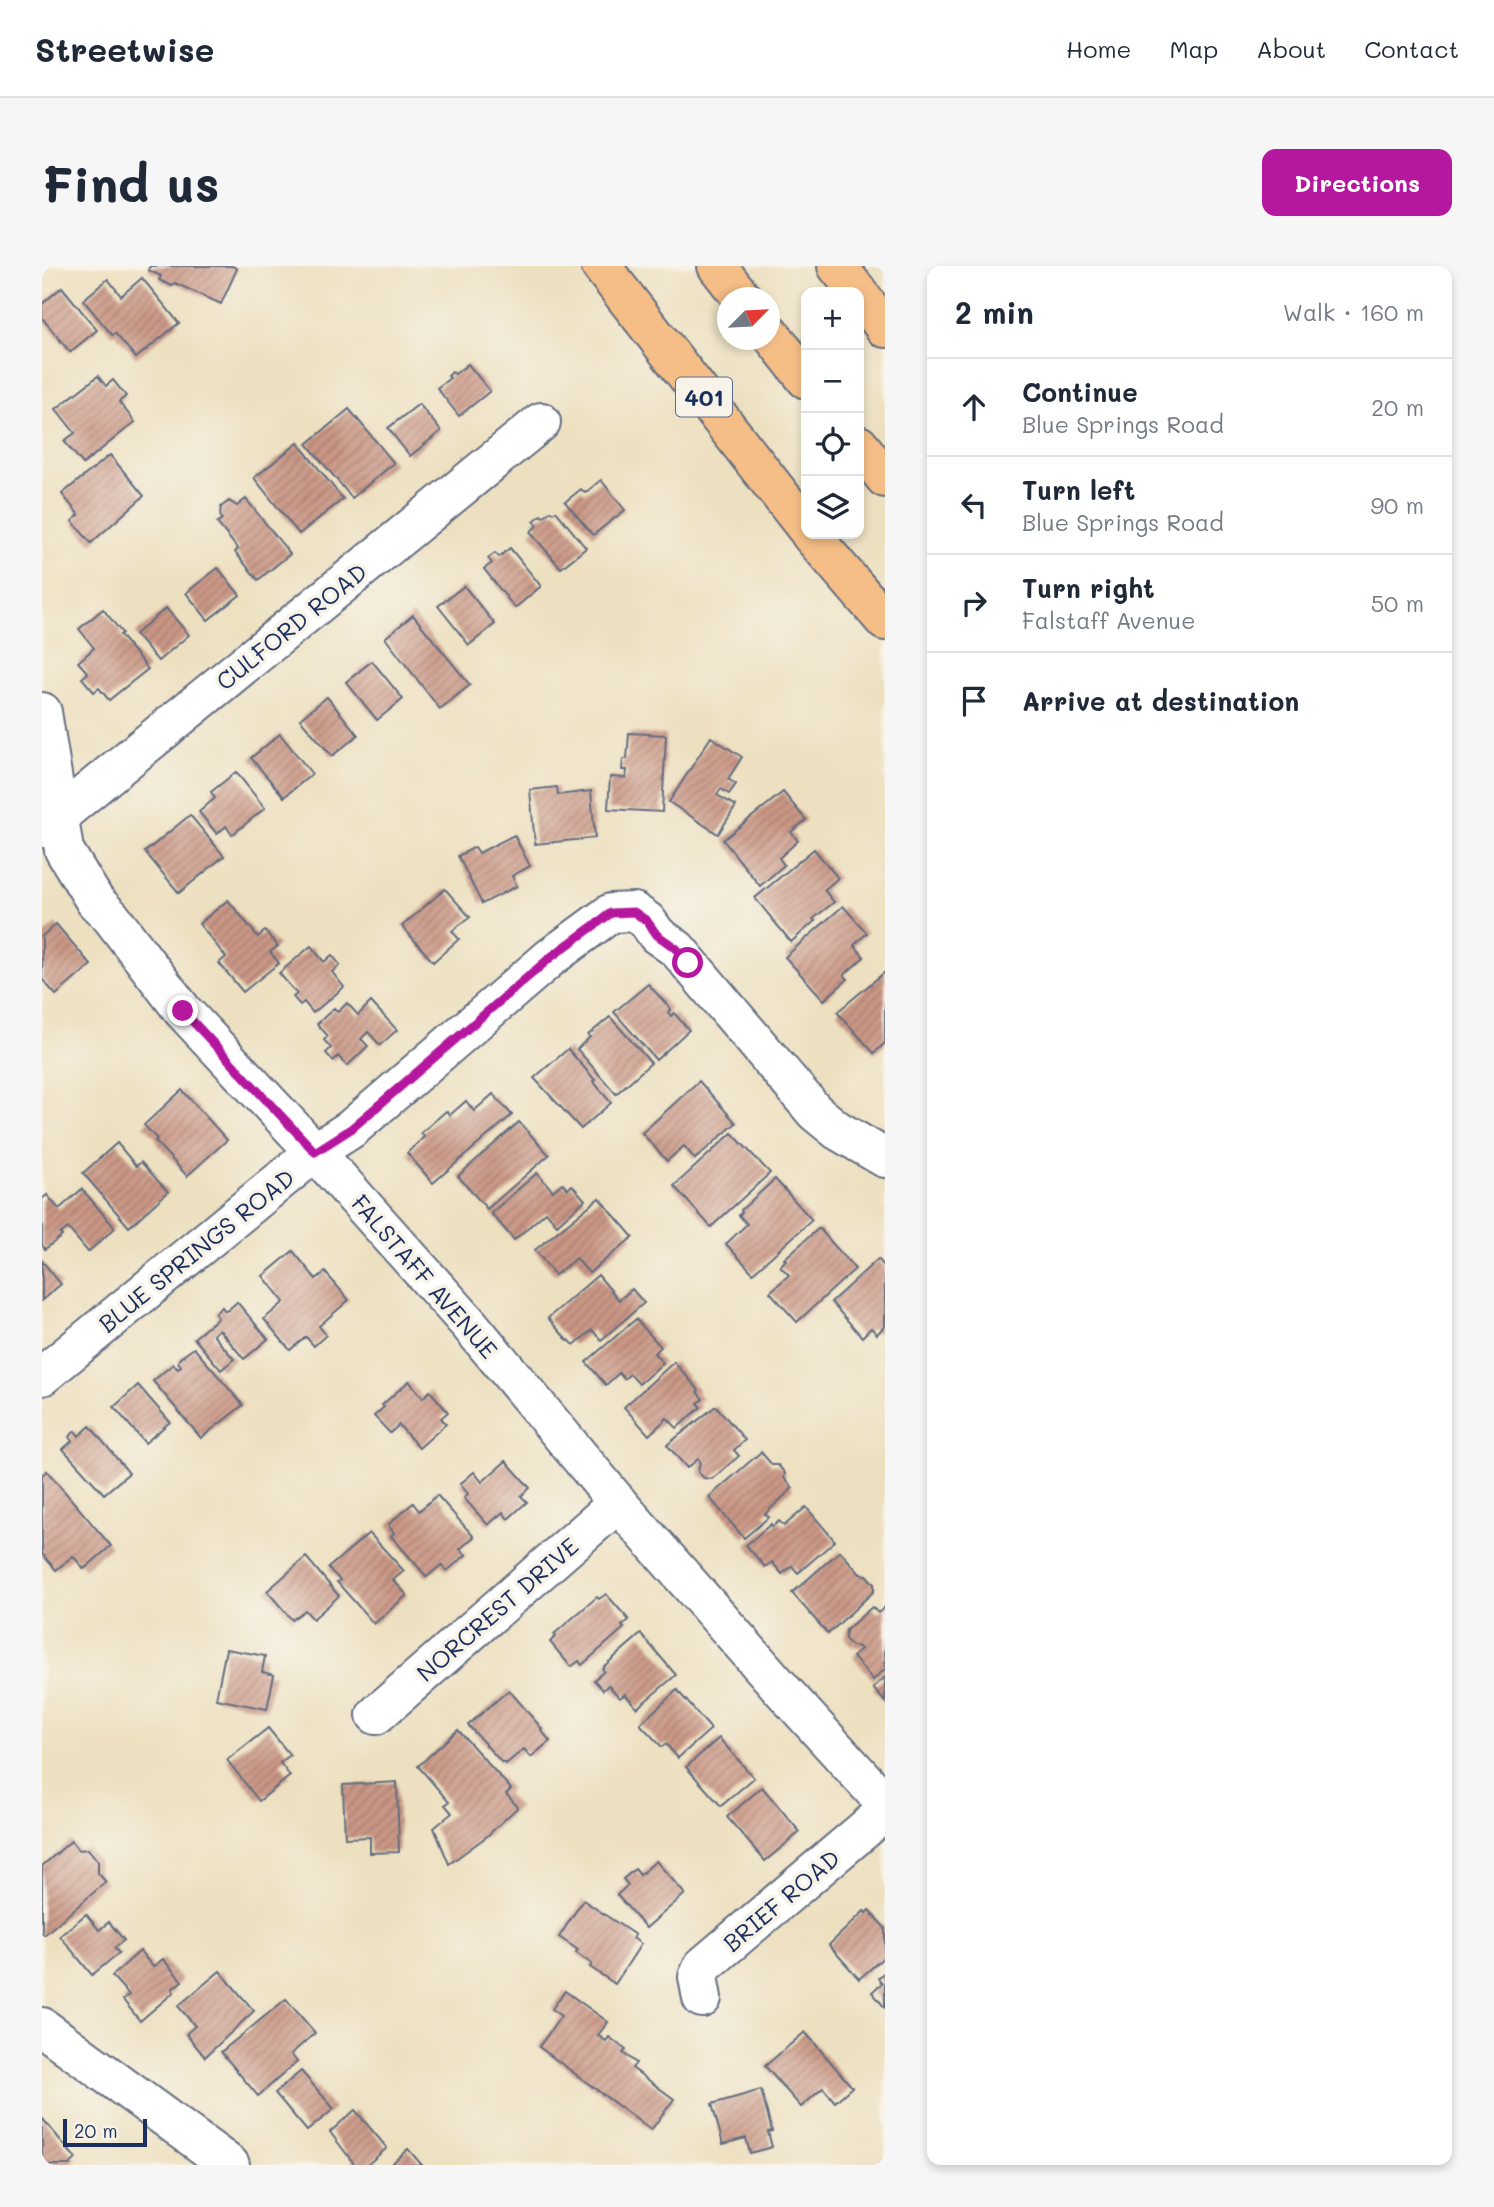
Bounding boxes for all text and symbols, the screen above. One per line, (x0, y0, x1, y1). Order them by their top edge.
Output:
text: Streetwise (35, 27, 214, 70)
text: Home (1066, 33, 1131, 64)
text: Map (1169, 33, 1218, 64)
text: About (1256, 33, 1326, 64)
text: Contact (1364, 33, 1459, 64)
button: Directions (1262, 149, 1452, 216)
text: Find us (42, 151, 220, 214)
north arrow (717, 287, 780, 350)
map controls (801, 287, 864, 539)
button: + (801, 287, 864, 350)
text: 2 min (955, 292, 1034, 332)
text: Walk · 160 m (1283, 297, 1424, 327)
button: − (801, 350, 864, 413)
text: Continue (1022, 375, 1138, 409)
road number: 401 (676, 378, 732, 416)
icon: ahead (955, 388, 993, 426)
text: 20 m (1371, 392, 1424, 422)
text: Blue Springs Road (1022, 409, 1224, 439)
button: locate (801, 413, 864, 476)
text: Turn left (1022, 473, 1135, 507)
button: layers (801, 476, 864, 539)
icon: left (955, 486, 993, 524)
text: 90 m (1371, 490, 1424, 520)
text: Blue Springs Road (1022, 507, 1224, 537)
street label: CULFORD ROAD (209, 556, 373, 696)
text: Turn right (1022, 571, 1155, 605)
icon: right (955, 584, 993, 622)
text: 50 m (1371, 588, 1424, 618)
text: Falstaff Avenue (1022, 605, 1195, 635)
icon: arrive (955, 682, 993, 720)
text: Arrive at destination (1022, 684, 1299, 718)
route start (672, 947, 703, 978)
route end (167, 995, 198, 1026)
street label: BLUE SPRINGS ROAD (92, 1161, 300, 1339)
street label: FALSTAFF AVENUE (345, 1187, 505, 1365)
street label: NORCREST DRIVE (410, 1530, 584, 1688)
street label: BRIEF ROAD (716, 1842, 846, 1958)
scale bar (63, 2116, 147, 2148)
text: 20 m (74, 2118, 118, 2143)

